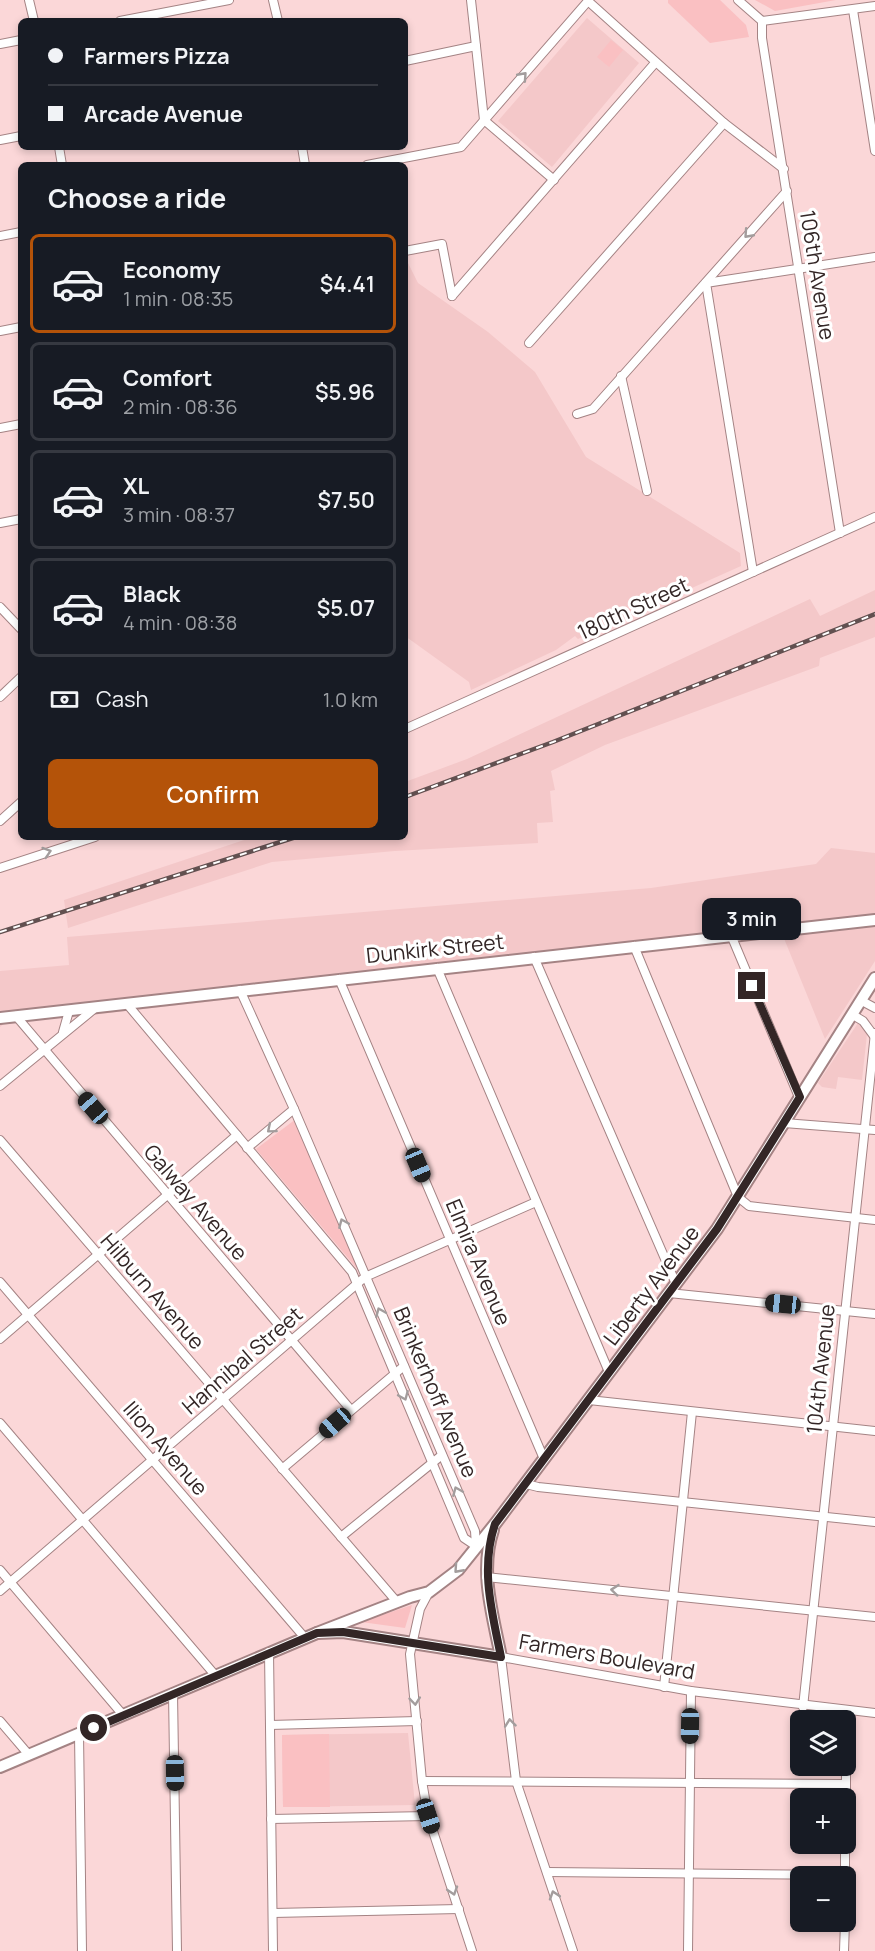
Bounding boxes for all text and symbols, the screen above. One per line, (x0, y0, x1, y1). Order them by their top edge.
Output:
text: Farmers Pizza (84, 41, 230, 71)
one-way arrow (516, 72, 527, 83)
text: Arcade Avenue (84, 99, 243, 129)
text: Choose a ride (48, 179, 226, 216)
street label: 106th Avenue (794, 208, 842, 342)
one-way arrow (744, 227, 755, 238)
text: Economy (123, 255, 221, 285)
icon: car (51, 257, 105, 311)
text: $4.41 (320, 269, 375, 299)
text: 1 min · 08:35 (123, 285, 233, 312)
text: Comfort (123, 363, 212, 393)
icon: car (51, 365, 105, 419)
text: $5.96 (315, 377, 375, 407)
text: 2 min · 08:36 (123, 393, 238, 420)
text: XL (123, 471, 149, 501)
icon: car (51, 473, 105, 527)
text: $7.50 (317, 485, 375, 515)
text: 3 min · 08:37 (123, 501, 235, 528)
street label: 180th Street (573, 570, 693, 646)
text: Black (123, 579, 180, 609)
icon: car (51, 581, 105, 635)
text: $5.07 (317, 593, 375, 623)
text: 4 min · 08:38 (123, 609, 237, 636)
icon: cash (48, 683, 81, 716)
text: Cash (96, 684, 149, 714)
text: 1.0 km (323, 686, 378, 713)
button: Confirm (48, 759, 378, 828)
one-way arrow (41, 847, 52, 860)
callout: 3 min (702, 899, 801, 941)
text: 3 min (726, 905, 777, 932)
street label: Dunkirk Street (365, 927, 505, 969)
route end (738, 972, 765, 999)
car (74, 1089, 112, 1127)
one-way arrow (267, 1121, 278, 1132)
street label: Galway Avenue (138, 1138, 254, 1266)
car (403, 1145, 433, 1185)
street label: Elmira Avenue (440, 1195, 518, 1329)
one-way arrow (338, 1219, 350, 1230)
street label: Liberty Avenue (597, 1219, 705, 1351)
street label: Hilburn Avenue (95, 1227, 211, 1355)
car (764, 1293, 802, 1315)
street label: Hannibal Street (176, 1300, 308, 1420)
street label: Brinkerhoff Avenue (387, 1302, 485, 1482)
street label: 104th Avenue (799, 1303, 841, 1435)
one-way arrow (375, 1307, 387, 1318)
one-way arrow (397, 1390, 409, 1401)
street label: Ilion Avenue (117, 1395, 215, 1501)
car (316, 1404, 354, 1442)
one-way arrow (452, 1487, 464, 1498)
one-way arrow (454, 1562, 465, 1573)
one-way arrow (611, 1584, 620, 1597)
street label: Farmers Boulevard (517, 1627, 697, 1685)
one-way arrow (408, 1696, 420, 1705)
car (681, 1708, 699, 1744)
map controls (790, 1710, 856, 1932)
button: layers (790, 1710, 856, 1776)
route start (80, 1714, 107, 1741)
one-way arrow (504, 1718, 517, 1727)
car (166, 1755, 184, 1791)
button: + (790, 1788, 856, 1854)
car (414, 1796, 442, 1836)
button: − (790, 1866, 856, 1932)
one-way arrow (445, 1885, 458, 1896)
one-way arrow (549, 1891, 562, 1901)

